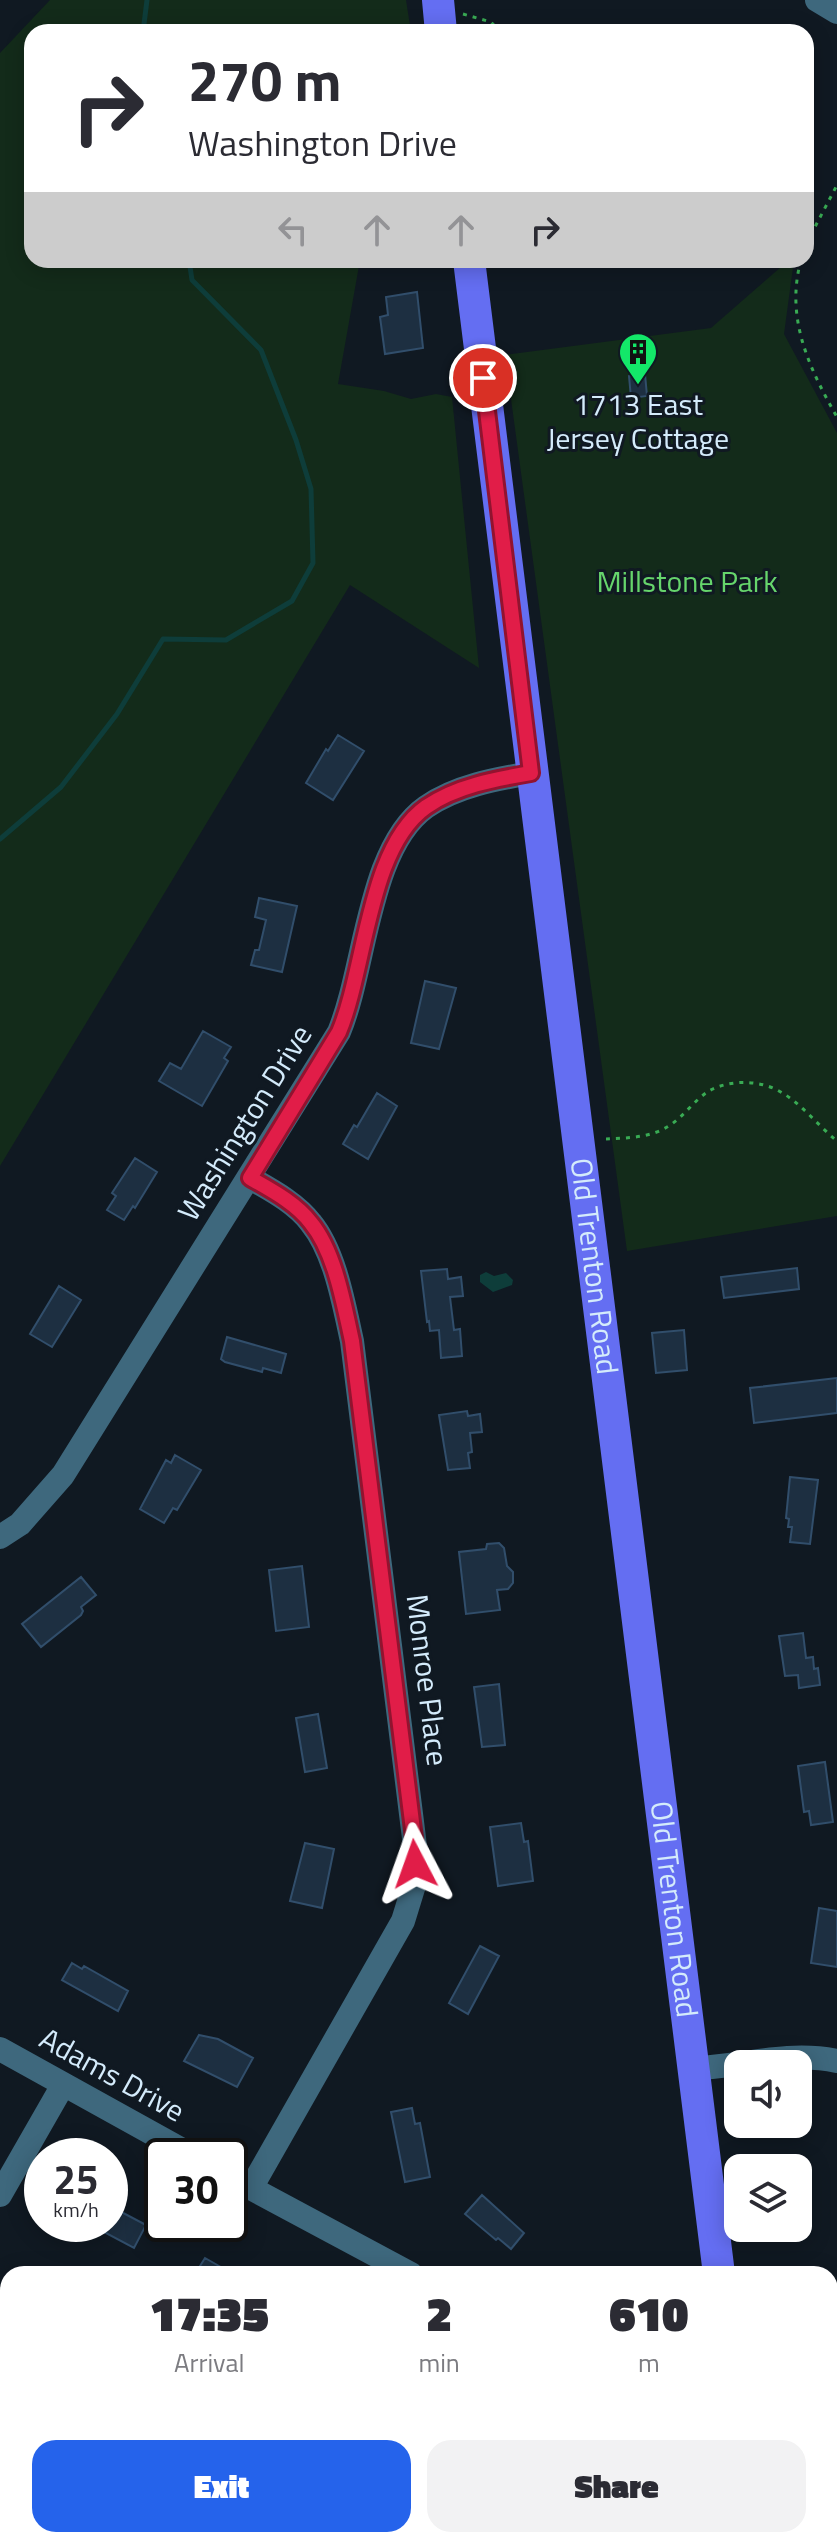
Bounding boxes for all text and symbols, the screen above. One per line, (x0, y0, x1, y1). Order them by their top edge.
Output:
text: 270 m (188, 38, 341, 123)
icon: right (56, 56, 160, 160)
text: Washington Drive (188, 115, 457, 170)
icon: left (271, 208, 315, 252)
icon: ahead (355, 208, 399, 252)
icon: ahead (439, 208, 483, 252)
icon: right (523, 208, 567, 252)
building icon: 1713 East Jersey Cottage (617, 331, 659, 386)
pin (449, 344, 517, 412)
icon: arrive (461, 356, 505, 400)
place label: 1713 East Jersey Cottage (547, 381, 729, 461)
park label: Millstone Park (596, 558, 778, 604)
street label: Washington Drive (165, 1015, 323, 1230)
street label: Old Trenton Road (559, 1155, 631, 1377)
street label: Monroe Place (395, 1591, 461, 1768)
street label: Old Trenton Road (638, 1798, 711, 2020)
position arrow (373, 1822, 457, 1906)
street label: Adams Drive (31, 2015, 194, 2133)
map controls (724, 2050, 812, 2242)
button: sound (724, 2050, 812, 2138)
speed limit sign: 30 (144, 2138, 248, 2242)
text: 25 (54, 2149, 98, 2210)
button: layers (724, 2154, 812, 2242)
text: km/h (53, 2194, 99, 2225)
text: 17:35 (149, 2277, 269, 2350)
text: 2 (426, 2277, 452, 2350)
text: 610 (609, 2277, 689, 2350)
text: Arrival (174, 2343, 244, 2382)
text: min (418, 2343, 460, 2382)
text: m (638, 2343, 660, 2382)
button: Exit (32, 2440, 411, 2532)
button: Share (427, 2440, 806, 2532)

